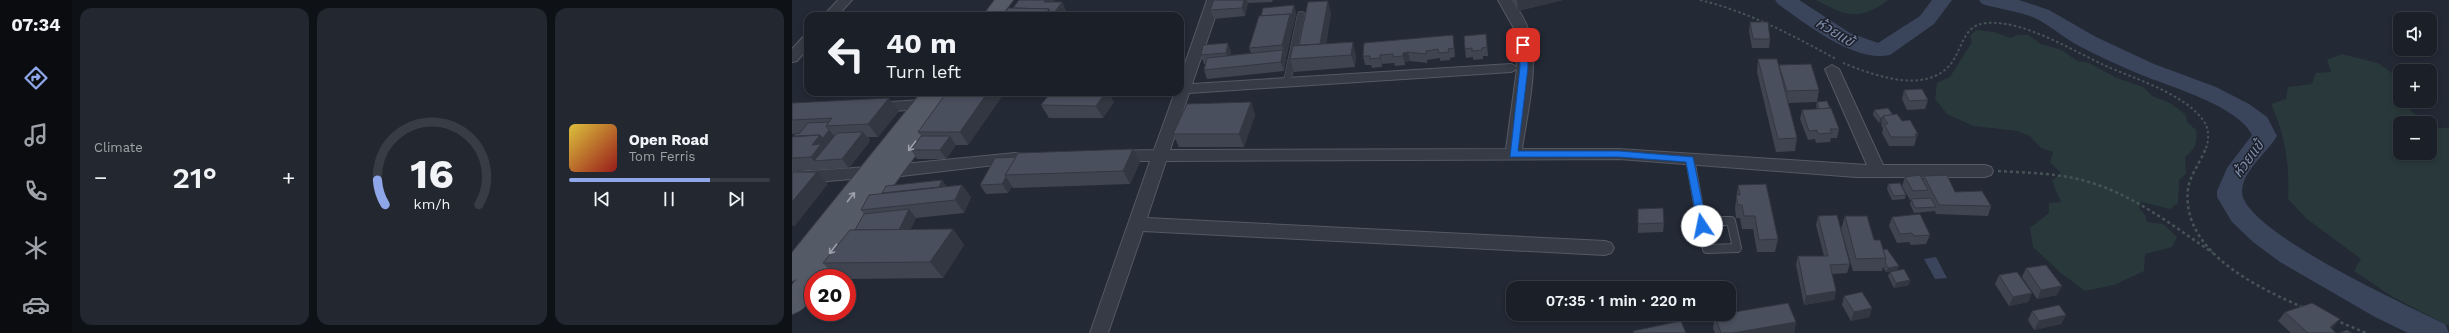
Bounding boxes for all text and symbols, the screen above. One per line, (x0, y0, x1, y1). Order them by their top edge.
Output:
map controls (2393, 12, 2437, 160)
button: sound (2393, 12, 2437, 56)
text: 07:34 (11, 14, 61, 35)
water label: ห้วยแข้ (1813, 14, 1859, 52)
text: 40 m (886, 27, 956, 60)
icon: left (820, 28, 872, 80)
pin (1506, 28, 1540, 62)
icon: arrive (1512, 34, 1534, 56)
text: Turn left (886, 61, 961, 82)
icon: directions (22, 64, 50, 92)
button: + (2393, 64, 2437, 108)
button: − (2393, 116, 2437, 160)
icon: music (22, 121, 50, 149)
text: Open Road (629, 131, 709, 149)
water label: ห้วยแข้ (2228, 135, 2269, 181)
text: Climate (94, 140, 143, 155)
one-way arrow (907, 140, 916, 151)
text: 16 (410, 148, 454, 197)
text: Tom Ferris (629, 149, 695, 164)
text: 21° (172, 160, 217, 195)
text: − (94, 165, 107, 190)
text: + (282, 165, 295, 190)
icon: phone (22, 177, 50, 205)
icon: previous (591, 188, 613, 210)
icon: pause (658, 188, 680, 210)
icon: next (725, 188, 747, 210)
one-way arrow (846, 191, 855, 202)
text: km/h (414, 195, 450, 211)
position arrow (1681, 205, 1723, 247)
icon: climate (22, 234, 50, 262)
one-way arrow (829, 244, 838, 255)
speed limit sign: 20 (804, 269, 856, 321)
icon: car (22, 291, 50, 319)
text: 07:35 · 1 min · 220 m (1546, 292, 1696, 310)

